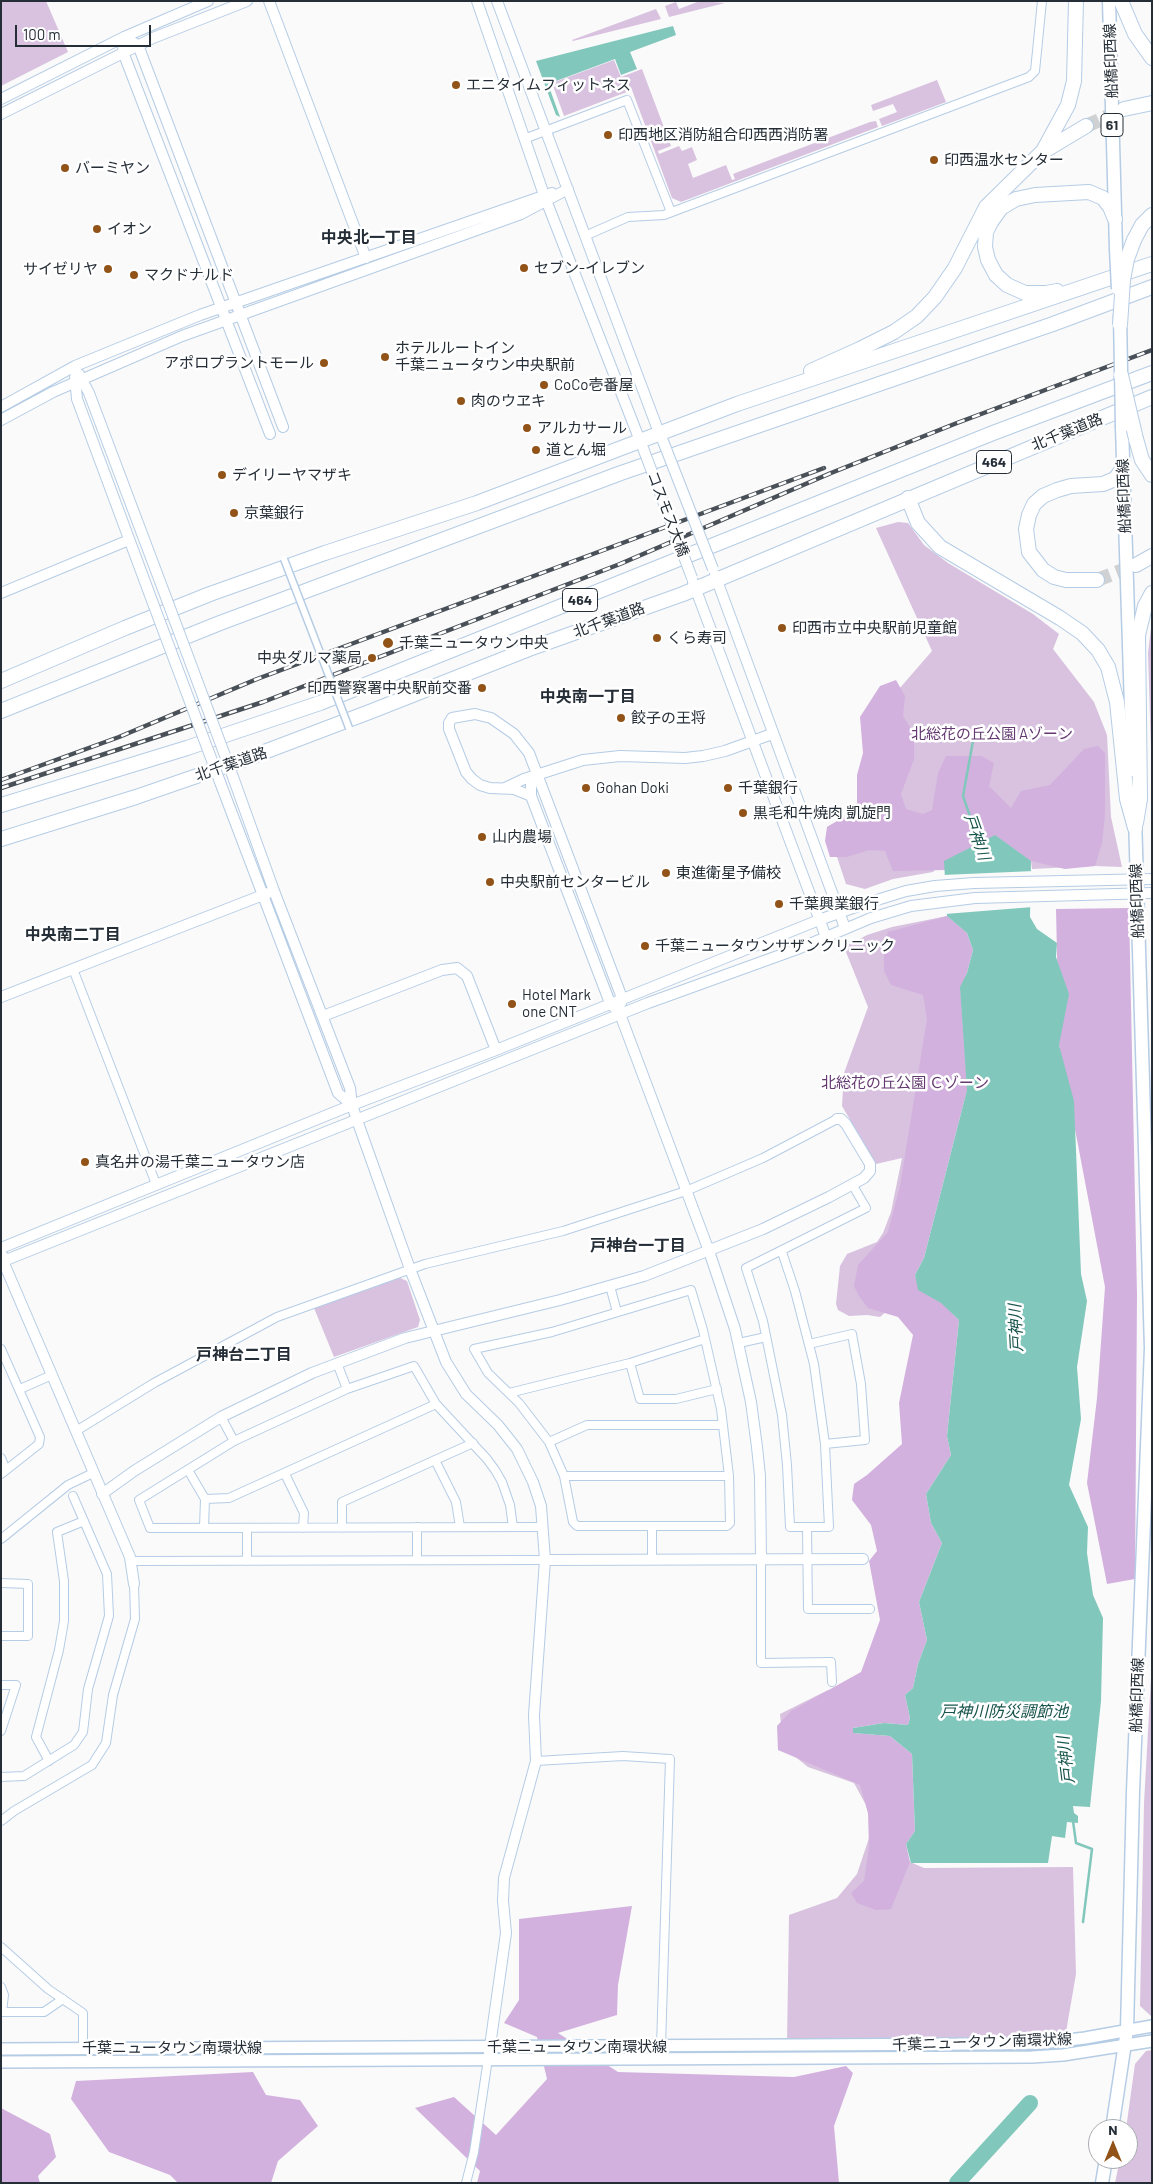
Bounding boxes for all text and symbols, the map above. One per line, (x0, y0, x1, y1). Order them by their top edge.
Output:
scale bar (18, 15, 154, 47)
street label: 船橋印西線 (1101, 23, 1121, 99)
text: 100 m (23, 25, 61, 43)
place label: エニタイムフィットネス (466, 76, 631, 94)
marker: エニタイムフィットネス (450, 79, 462, 91)
road number: 61 (1101, 114, 1123, 136)
place label: 印西地区消防組合印西西消防署 (618, 126, 828, 144)
marker: 印西地区消防組合印西西消防署 (602, 129, 614, 141)
place label: 印西温水センター (944, 151, 1064, 169)
marker: 印西温水センター (928, 154, 940, 166)
place label: バーミヤン (75, 159, 150, 177)
marker: バーミヤン (59, 162, 71, 174)
place label: イオン (107, 220, 152, 238)
marker: イオン (91, 223, 103, 235)
district label: 中央北一丁目 (321, 228, 417, 248)
place label: セブン-イレブン (534, 259, 645, 277)
place label: サイゼリヤ (23, 260, 98, 278)
marker: セブン-イレブン (518, 262, 530, 274)
marker: サイゼリヤ (102, 263, 114, 275)
place label: マクドナルド (144, 266, 234, 284)
marker: マクドナルド (128, 269, 140, 281)
place label: ホテルルートイン 千葉ニュータウン中央駅前 (395, 339, 575, 374)
marker: ホテルルートイン 千葉ニュータウン中央駅前 (379, 351, 391, 363)
place label: アポロプラントモール (164, 354, 314, 372)
marker: アポロプラントモール (318, 357, 330, 369)
place label: CoCo壱番屋 (554, 376, 634, 394)
marker: CoCo壱番屋 (538, 379, 550, 391)
place label: 肉のウヱキ (471, 392, 546, 410)
marker: 肉のウヱキ (455, 395, 467, 407)
street label: 北千葉道路 (1029, 410, 1105, 454)
place label: アルカサール (537, 419, 627, 437)
marker: アルカサール (521, 422, 533, 434)
place label: 道とん堀 (546, 441, 606, 459)
marker: 道とん堀 (530, 444, 542, 456)
road number: 464 (976, 451, 1012, 474)
street label: 船橋印西線 (1114, 458, 1134, 534)
place label: デイリーヤマザキ (232, 466, 352, 484)
marker: デイリーヤマザキ (216, 469, 228, 481)
street label: コスモス大橋 (643, 469, 693, 559)
place label: 京葉銀行 (244, 504, 304, 522)
marker: 京葉銀行 (228, 507, 240, 519)
road number: 464 (562, 588, 598, 612)
street label: 北千葉道路 (571, 599, 647, 641)
place label: 印西市立中央駅前児童館 (792, 619, 957, 637)
marker: 印西市立中央駅前児童館 (776, 622, 788, 634)
place label: くら寿司 (667, 629, 727, 647)
marker: くら寿司 (651, 632, 663, 644)
place label: 千葉ニュータウン中央 (399, 634, 549, 652)
marker: 千葉ニュータウン中央 (381, 636, 395, 650)
place label: 中央ダルマ薬局 (257, 649, 362, 667)
marker: 中央ダルマ薬局 (366, 652, 378, 664)
place label: 印西警察署中央駅前交番 (307, 679, 472, 697)
marker: 印西警察署中央駅前交番 (476, 682, 488, 694)
district label: 中央南一丁目 (540, 687, 636, 707)
place label: 餃子の王将 (631, 709, 706, 727)
marker: 餃子の王将 (615, 712, 627, 724)
park label: 北総花の丘公園 Aゾーン (911, 725, 1073, 743)
street label: 北千葉道路 (193, 743, 269, 785)
place label: Gohan Doki (596, 779, 669, 797)
place label: 千葉銀行 (738, 779, 798, 797)
marker: Gohan Doki (580, 782, 592, 794)
marker: 千葉銀行 (722, 782, 734, 794)
place label: 黒毛和牛焼肉 凱旋門 (753, 804, 891, 822)
marker: 黒毛和牛焼肉 凱旋門 (737, 807, 749, 819)
water label: 戸神川 (960, 811, 994, 863)
place label: 山内農場 (492, 828, 552, 846)
marker: 山内農場 (476, 831, 488, 843)
street label: 船橋印西線 (1127, 863, 1147, 939)
place label: 東進衛星予備校 (676, 864, 781, 882)
marker: 東進衛星予備校 (660, 867, 672, 879)
place label: 中央駅前センタービル (500, 873, 650, 891)
marker: 中央駅前センタービル (484, 876, 496, 888)
place label: 千葉興業銀行 (789, 895, 879, 913)
marker: 千葉興業銀行 (773, 898, 785, 910)
district label: 中央南二丁目 (25, 925, 121, 945)
place label: 千葉ニュータウンサザンクリニック (655, 937, 895, 955)
marker: 千葉ニュータウンサザンクリニック (639, 940, 651, 952)
place label: Hotel Mark one CNT (522, 986, 591, 1021)
marker: Hotel Mark one CNT (506, 998, 518, 1010)
park label: 北総花の丘公園 Ｃゾーン (821, 1074, 989, 1092)
place label: 真名井の湯千葉ニュータウン店 (95, 1153, 305, 1171)
marker: 真名井の湯千葉ニュータウン店 (79, 1156, 91, 1168)
district label: 戸神台一丁目 (590, 1236, 686, 1256)
water label: 戸神川 (1005, 1304, 1027, 1352)
district label: 戸神台二丁目 (196, 1345, 292, 1365)
street label: 船橋印西線 (1127, 1657, 1147, 1733)
water label: 戸神川防災調節池 (940, 1702, 1068, 1722)
water label: 戸神川 (1054, 1735, 1078, 1785)
street label: 千葉ニュータウン南環状線 (892, 2030, 1072, 2054)
street label: 千葉ニュータウン南環状線 (487, 2038, 667, 2056)
street label: 千葉ニュータウン南環状線 (82, 2039, 262, 2057)
north arrow (1088, 2119, 1138, 2169)
text: N (1108, 2121, 1118, 2138)

